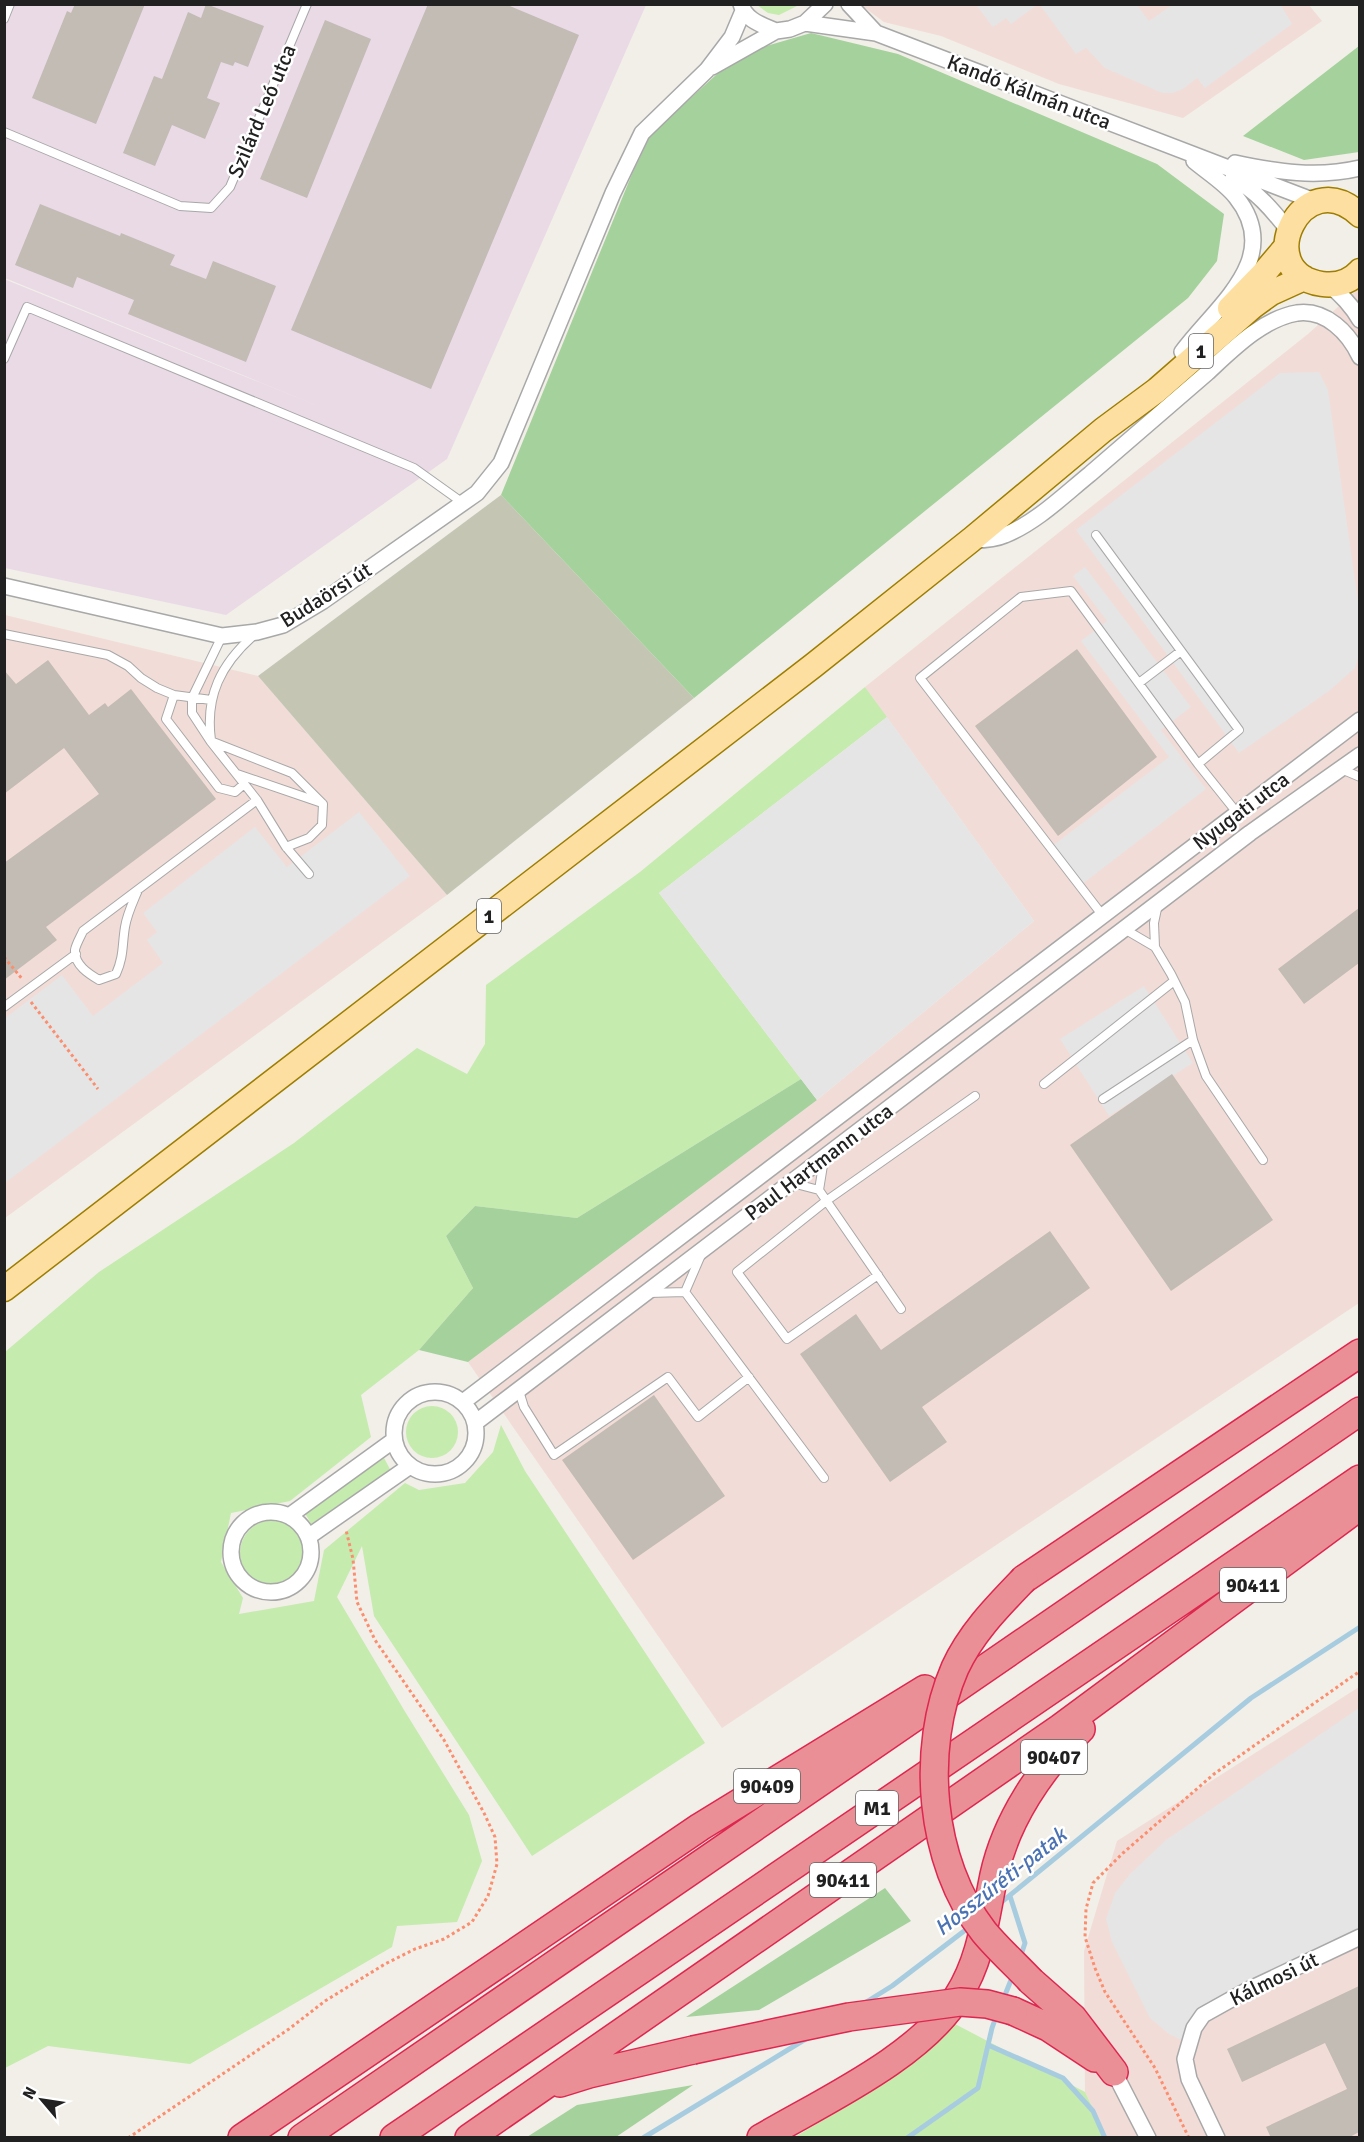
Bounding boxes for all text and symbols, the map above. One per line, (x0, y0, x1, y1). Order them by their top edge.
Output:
street label: Szilárd Leó utca (222, 40, 302, 182)
street label: Kandó Kálmán utca (943, 49, 1115, 135)
road number: 1 (1189, 334, 1213, 368)
street label: Budaörsi út (275, 557, 377, 633)
street label: Nyugati utca (1188, 766, 1294, 856)
road number: 1 (477, 899, 501, 933)
street label: Paul Hartmann utca (740, 1098, 898, 1226)
road number: 90411 (1220, 1568, 1286, 1602)
road number: 90407 (1021, 1740, 1087, 1774)
road number: 90409 (734, 1769, 800, 1803)
road number: M1 (856, 1791, 898, 1825)
water label: Hosszúréti-patak (929, 1820, 1073, 1941)
road number: 90411 (810, 1863, 876, 1897)
street label: Kálmosi út (1225, 1946, 1323, 2012)
north arrow (12, 2070, 72, 2130)
text: N (18, 2083, 41, 2103)

